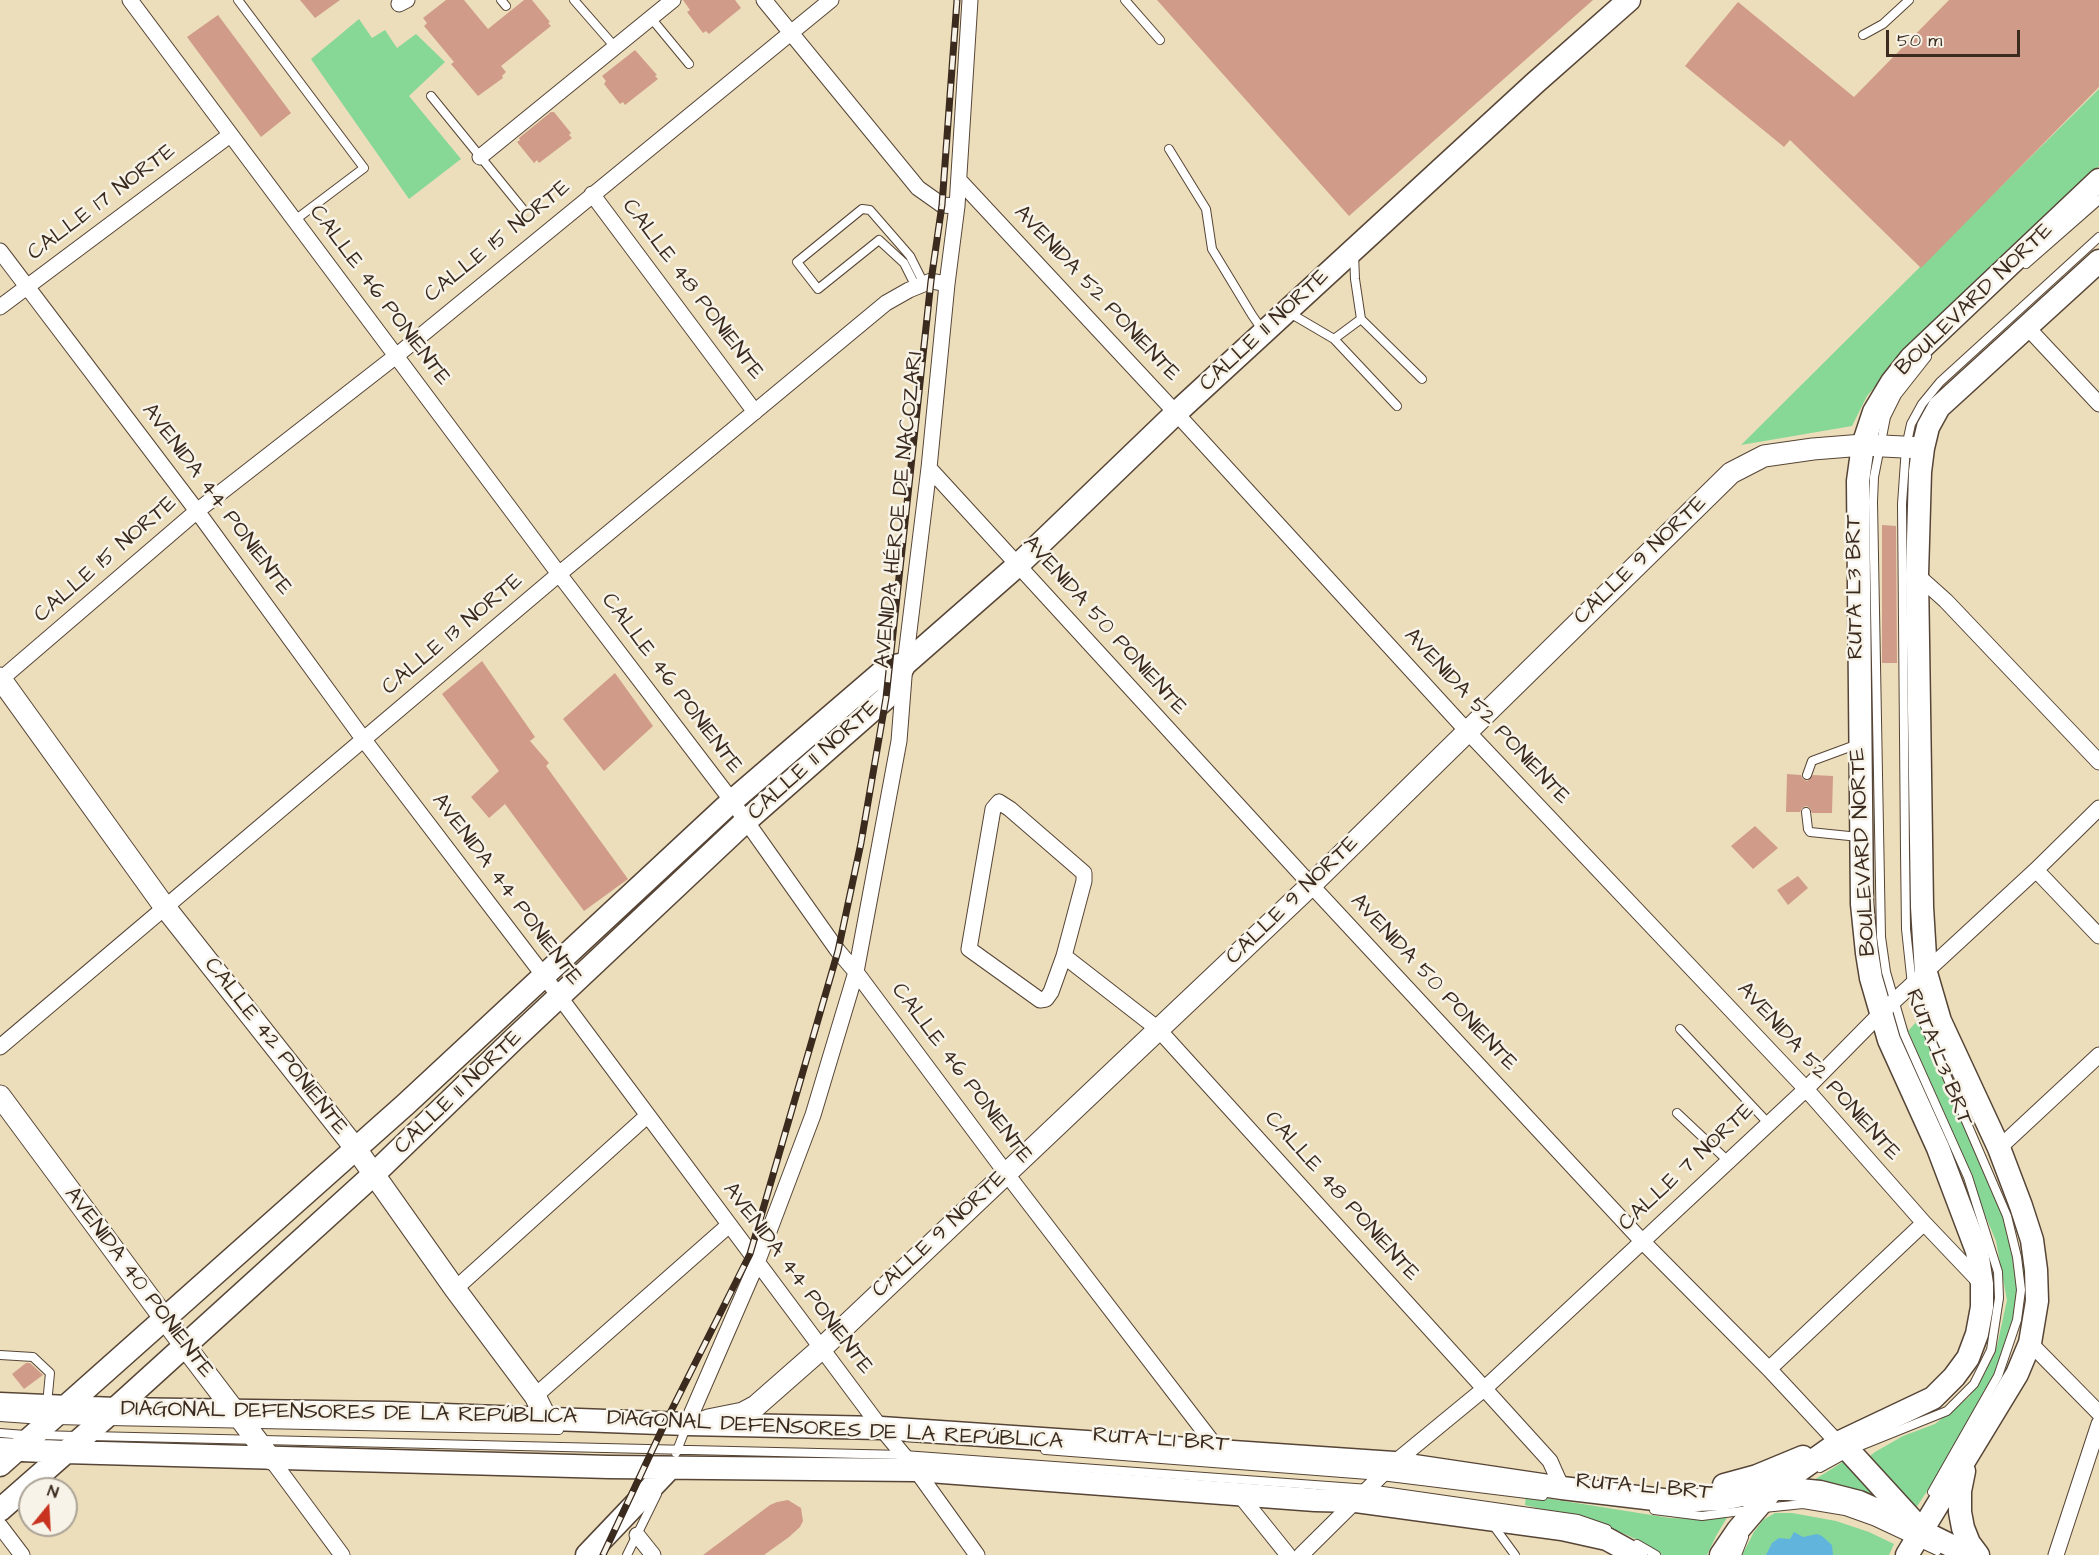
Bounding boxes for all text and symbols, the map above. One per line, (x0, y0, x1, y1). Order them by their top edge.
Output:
scale bar (1889, 18, 2022, 56)
text: 50 m (1897, 28, 1942, 53)
street label: CALLE 17 NORTE (23, 139, 181, 267)
street label: CALLE 15 NORTE (420, 175, 576, 309)
street label: CALLE 48 PONIENTE (615, 194, 769, 386)
street label: AVENIDA 52 PONIENTE (1007, 200, 1185, 388)
street label: CALLE 46 PONIENTE (303, 201, 455, 391)
street label: BOULEVARD NORTE (1891, 218, 2059, 382)
street label: CALLE 11 NORTE (1195, 264, 1335, 398)
street label: AVENIDA HÉROE DE NACOZARI (870, 350, 930, 670)
street label: AVENIDA 44 PONIENTE (135, 399, 297, 601)
street label: CALLE 15 NORTE (29, 491, 183, 629)
street label: CALLE 9 NORTE (1569, 491, 1713, 631)
street label: RUTA L3 BRT (1842, 514, 1870, 660)
street label: AVENIDA 50 PONIENTE (1016, 531, 1192, 721)
street label: CALLE 13 NORTE (377, 568, 529, 702)
street label: CALLE 46 PONIENTE (595, 589, 747, 779)
street label: AVENIDA 52 PONIENTE (1397, 623, 1575, 811)
street label: CALLE 11 NORTE (743, 695, 885, 827)
street label: BOULEVARD NORTE (1845, 747, 1883, 957)
street label: AVENIDA 44 PONIENTE (425, 789, 587, 991)
street label: CALLE 9 NORTE (1221, 831, 1365, 971)
street label: AVENIDA 50 PONIENTE (1344, 889, 1522, 1077)
street label: CALLE 42 PONIENTE (198, 953, 352, 1141)
street label: AVENIDA 52 PONIENTE (1731, 977, 1905, 1167)
street label: CALLE 46 PONIENTE (885, 979, 1037, 1169)
street label: RUTA L3 BRT (1899, 986, 1977, 1130)
street label: CALLE 11 NORTE (390, 1025, 528, 1161)
street label: CALLE 7 NORTE (1614, 1099, 1760, 1237)
street label: CALLE 48 PONIENTE (1258, 1107, 1424, 1287)
street label: CALLE 9 NORTE (867, 1166, 1013, 1304)
street label: AVENIDA 44 PONIENTE (716, 1178, 878, 1380)
street label: AVENIDA 40 PONIENTE (58, 1182, 218, 1384)
street label: DIAGONAL DEFENSORES DE LA REPÚBLICA (120, 1397, 578, 1431)
street label: DIAGONAL DEFENSORES DE LA REPÚBLICA (606, 1406, 1064, 1456)
street label: RUTA L1 BRT (1092, 1423, 1230, 1459)
street label: RUTA L1 BRT (1575, 1469, 1713, 1507)
north arrow (18, 1477, 78, 1537)
text: N (45, 1480, 61, 1504)

